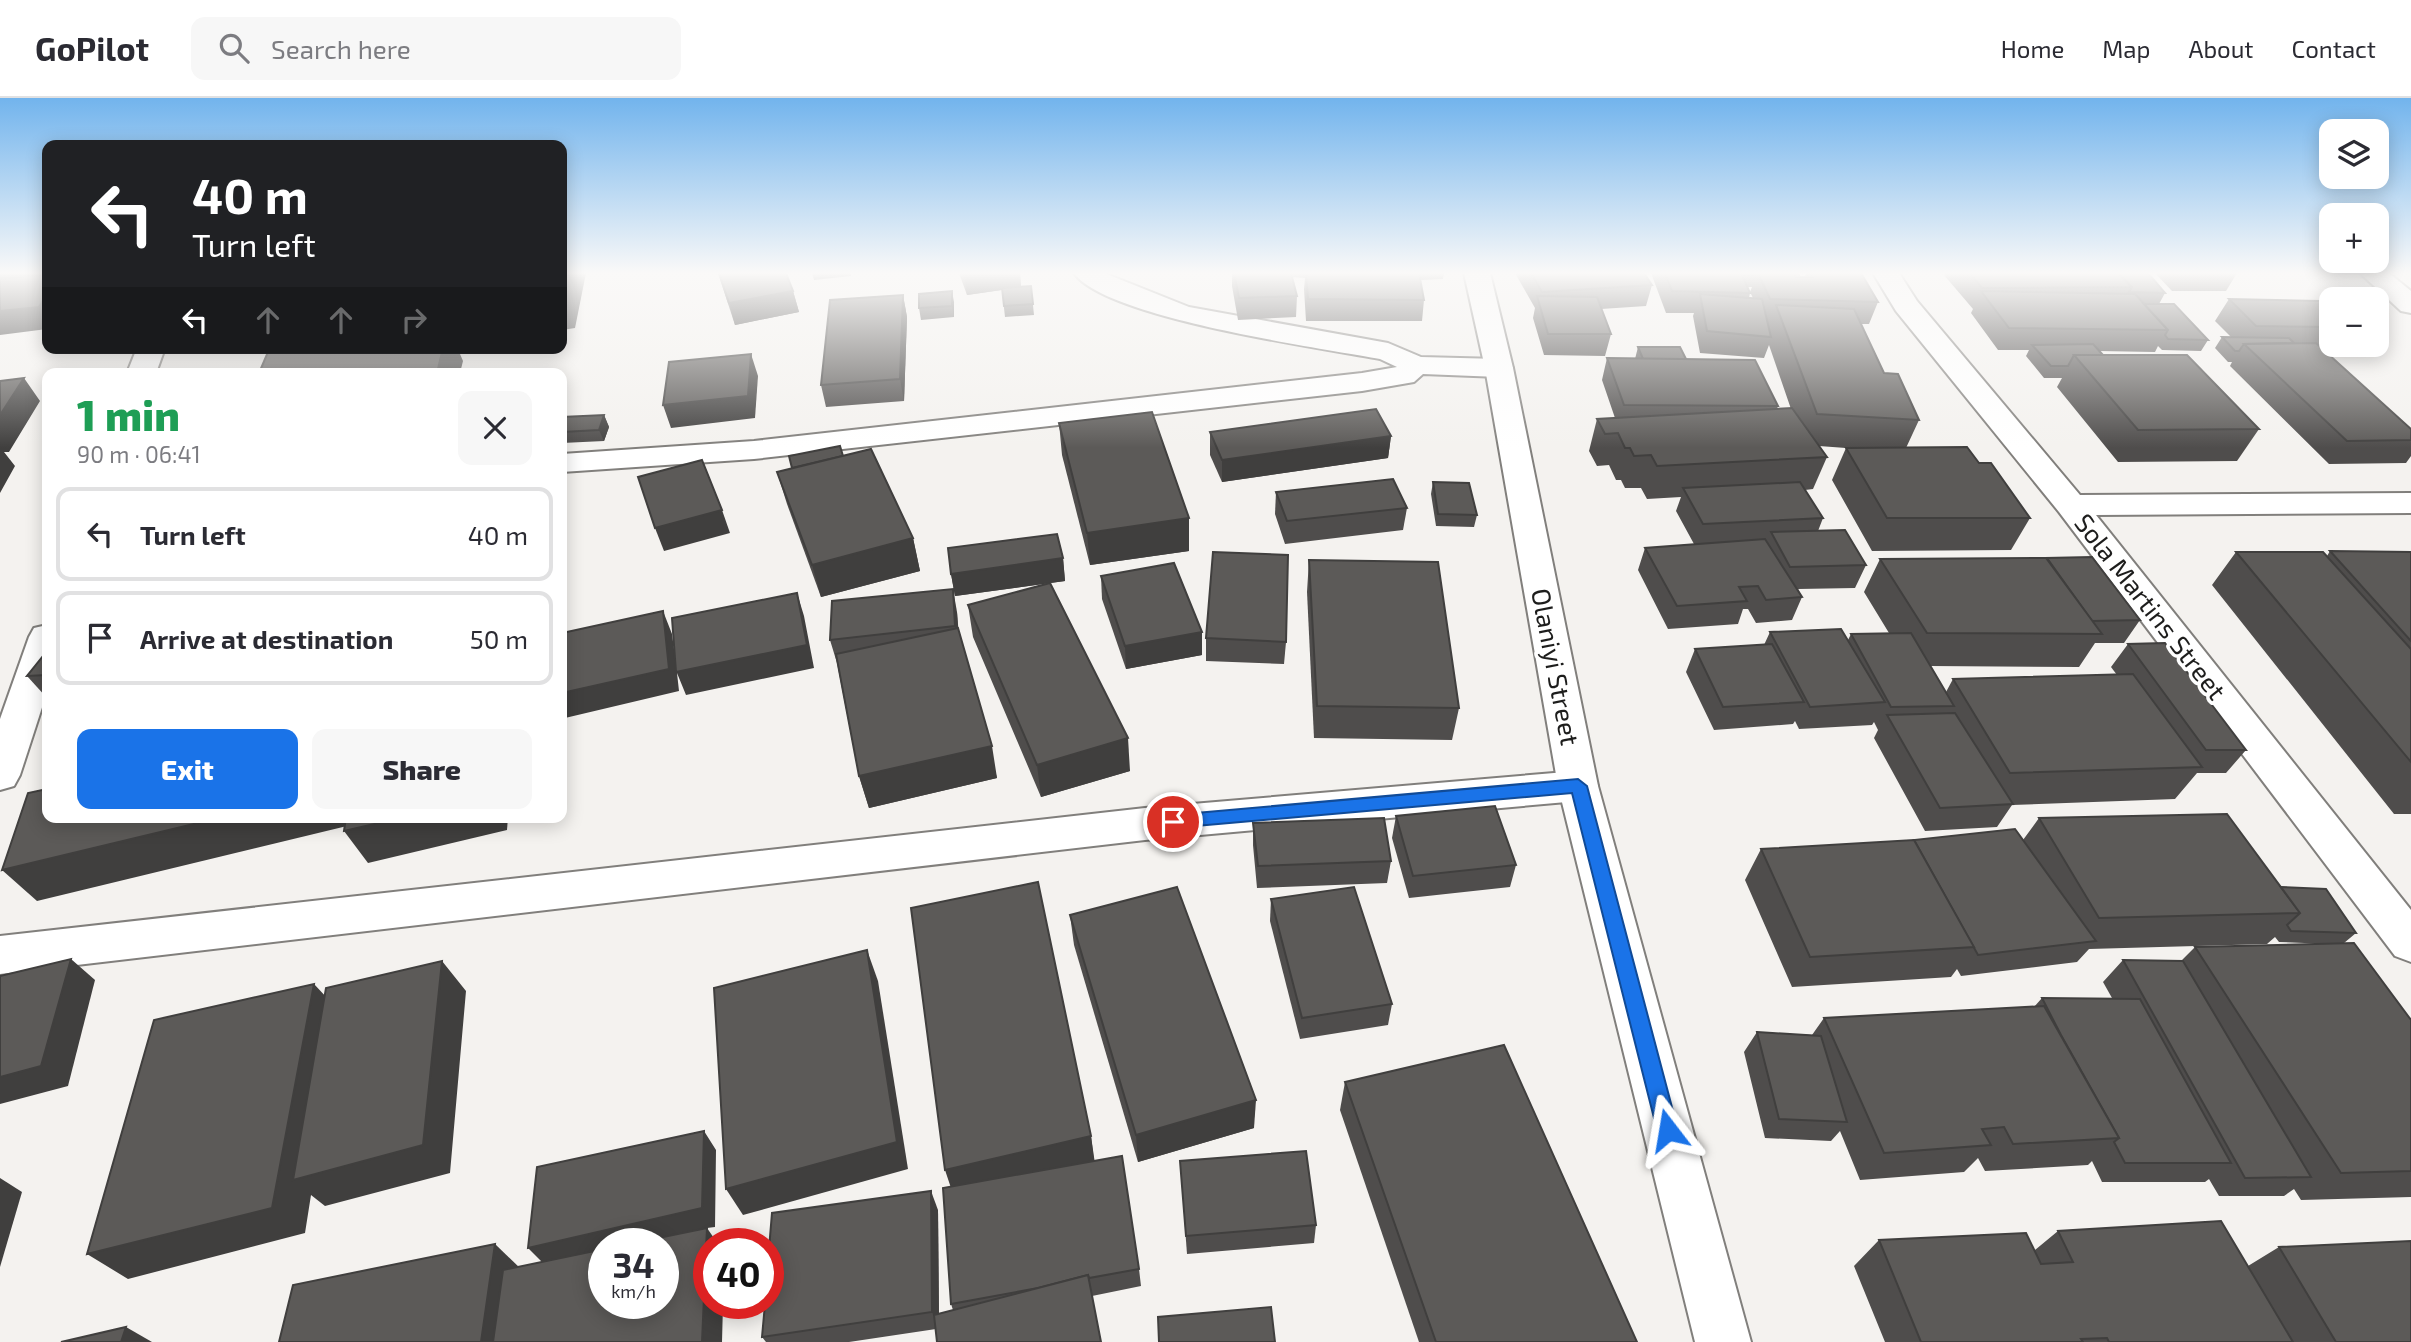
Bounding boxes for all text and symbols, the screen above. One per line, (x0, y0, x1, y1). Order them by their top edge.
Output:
search box (191, 17, 681, 80)
text: GoPilot (35, 28, 149, 68)
icon: search (215, 29, 253, 67)
text: Search here (271, 33, 411, 64)
text: Home (2001, 34, 2064, 63)
text: Map (2102, 34, 2150, 63)
text: About (2188, 34, 2254, 63)
text: Contact (2292, 34, 2376, 63)
map controls (2319, 119, 2389, 357)
button: layers (2319, 119, 2389, 189)
text: 40 m (192, 165, 308, 224)
icon: left (77, 168, 168, 259)
button: + (2319, 203, 2389, 273)
text: Turn left (192, 225, 316, 263)
button: − (2319, 287, 2389, 357)
icon: left (176, 301, 214, 339)
icon: ahead (249, 301, 287, 339)
icon: ahead (322, 301, 360, 339)
icon: right (395, 301, 433, 339)
text: 1 min (77, 389, 180, 439)
button: close (458, 391, 532, 465)
text: 90 m · 06:41 (77, 440, 201, 468)
street label: Sola Martins Street (2069, 507, 2233, 705)
icon: left (81, 515, 119, 553)
text: Turn left (140, 519, 246, 550)
text: 40 m (468, 519, 528, 550)
street label: Olaniyi Street (1526, 586, 1587, 748)
icon: arrive (81, 619, 119, 657)
text: Arrive at destination (140, 623, 393, 654)
text: 50 m (470, 623, 528, 654)
button: Exit (77, 729, 298, 809)
button: Share (312, 729, 532, 809)
pin (1143, 792, 1203, 852)
icon: arrive (1154, 803, 1192, 841)
position arrow (1631, 1093, 1705, 1167)
speed limit sign: 40 (693, 1228, 784, 1319)
text: 34 (612, 1243, 655, 1285)
text: km/h (611, 1280, 656, 1302)

